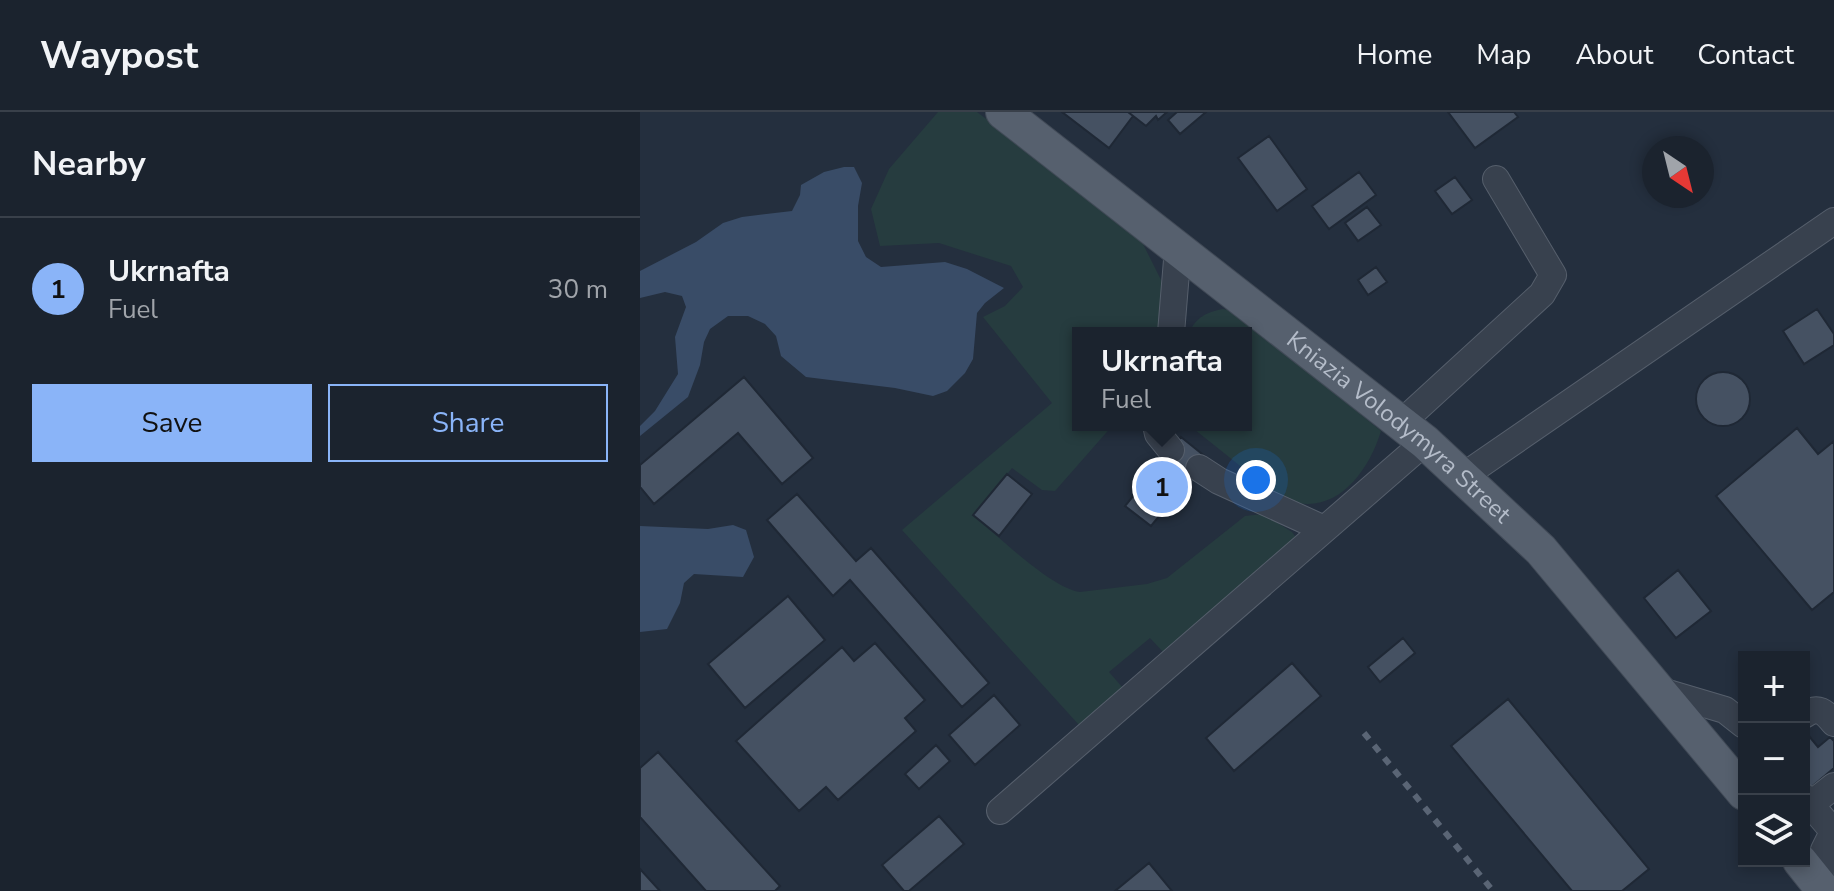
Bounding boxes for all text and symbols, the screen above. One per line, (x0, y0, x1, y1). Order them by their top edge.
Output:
text: Waypost (40, 30, 198, 81)
text: Home (1357, 36, 1432, 74)
text: Map (1476, 36, 1531, 74)
text: About (1575, 36, 1653, 74)
text: Contact (1697, 36, 1794, 74)
north arrow (1642, 136, 1714, 208)
text: Nearby (32, 141, 146, 187)
text: Ukrnafta (108, 251, 230, 292)
text: 1 (50, 272, 66, 307)
text: 30 m (548, 272, 608, 307)
text: Fuel (108, 292, 158, 327)
street label: Kniazia Volodymyra Street (1280, 324, 1518, 530)
popup (1072, 327, 1252, 431)
text: Ukrnafta (1101, 341, 1223, 382)
text: Fuel (1101, 382, 1151, 417)
button: Save (32, 384, 312, 462)
button: Share (328, 384, 608, 462)
pin: 1 (1136, 457, 1188, 517)
your location (1236, 460, 1276, 500)
map controls (1738, 651, 1810, 867)
button: + (1738, 651, 1810, 723)
button: − (1738, 723, 1810, 795)
button: layers (1738, 795, 1810, 867)

